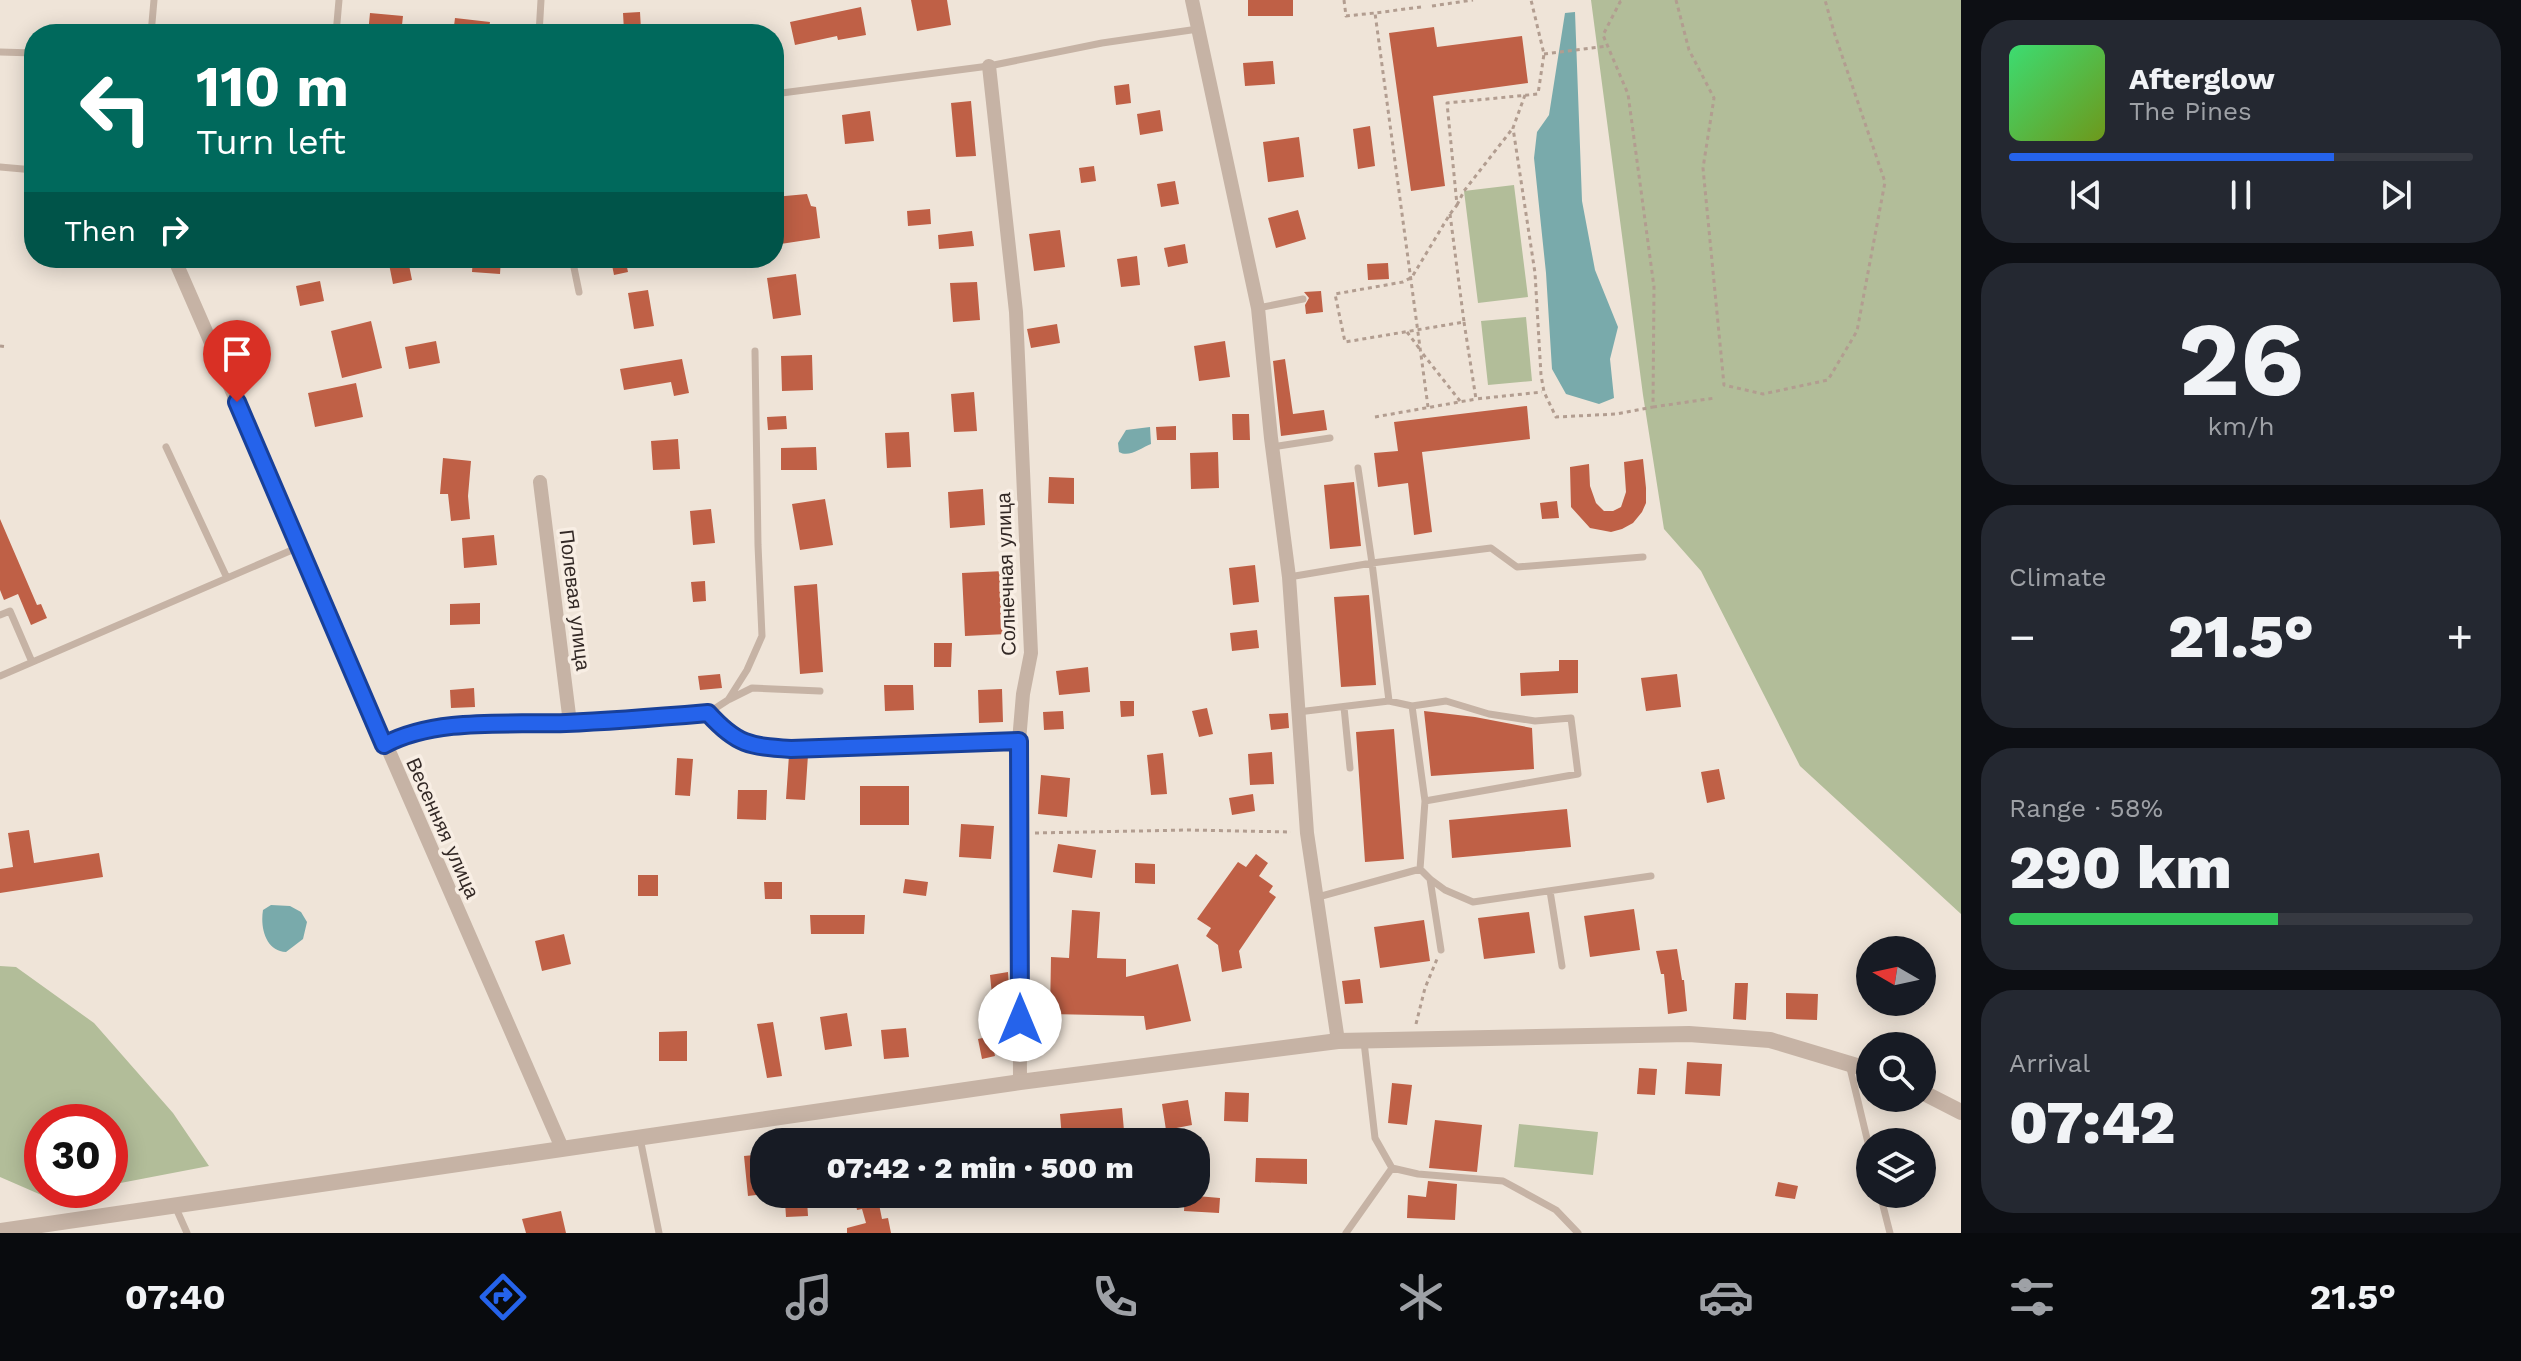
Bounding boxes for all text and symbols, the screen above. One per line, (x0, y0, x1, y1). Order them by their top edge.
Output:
text: 110 m (196, 54, 349, 120)
icon: left (64, 56, 168, 160)
text: Afterglow (2129, 61, 2275, 96)
text: The Pines (2129, 96, 2252, 126)
text: Turn left (196, 121, 346, 163)
icon: previous (2064, 173, 2108, 217)
icon: pause (2219, 173, 2263, 217)
icon: next (2374, 173, 2418, 217)
icon: right (152, 208, 196, 252)
text: Then (64, 213, 136, 248)
text: 26 (2178, 298, 2304, 420)
pin (203, 320, 271, 402)
icon: arrive (215, 332, 259, 376)
text: km/h (2208, 411, 2274, 441)
street label: Солнечная улица (991, 491, 1021, 656)
street label: Полевая улица (554, 528, 596, 673)
text: Climate (2009, 562, 2107, 592)
text: 21.5° (2168, 601, 2314, 672)
text: − (2009, 611, 2036, 663)
text: + (2446, 611, 2473, 663)
street label: Весенняя улица (401, 754, 485, 903)
text: Range · 58% (2009, 793, 2163, 823)
text: 290 km (2009, 832, 2232, 903)
north arrow (1856, 936, 1936, 1016)
map controls (1856, 936, 1936, 1208)
position arrow (978, 978, 1062, 1062)
button: search (1856, 1032, 1936, 1112)
text: Arrival (2009, 1048, 2090, 1078)
text: 07:42 (2009, 1087, 2175, 1158)
speed limit sign: 30 (24, 1104, 128, 1208)
button: layers (1856, 1128, 1936, 1208)
text: 07:42 · 2 min · 500 m (826, 1150, 1134, 1185)
icon: directions (475, 1269, 531, 1325)
icon: music (781, 1269, 837, 1325)
icon: phone (1087, 1269, 1143, 1325)
icon: climate (1393, 1269, 1449, 1325)
icon: car (1698, 1269, 1754, 1325)
icon: filters (2004, 1269, 2060, 1325)
text: 07:40 (125, 1276, 226, 1318)
text: 21.5° (2310, 1276, 2396, 1318)

